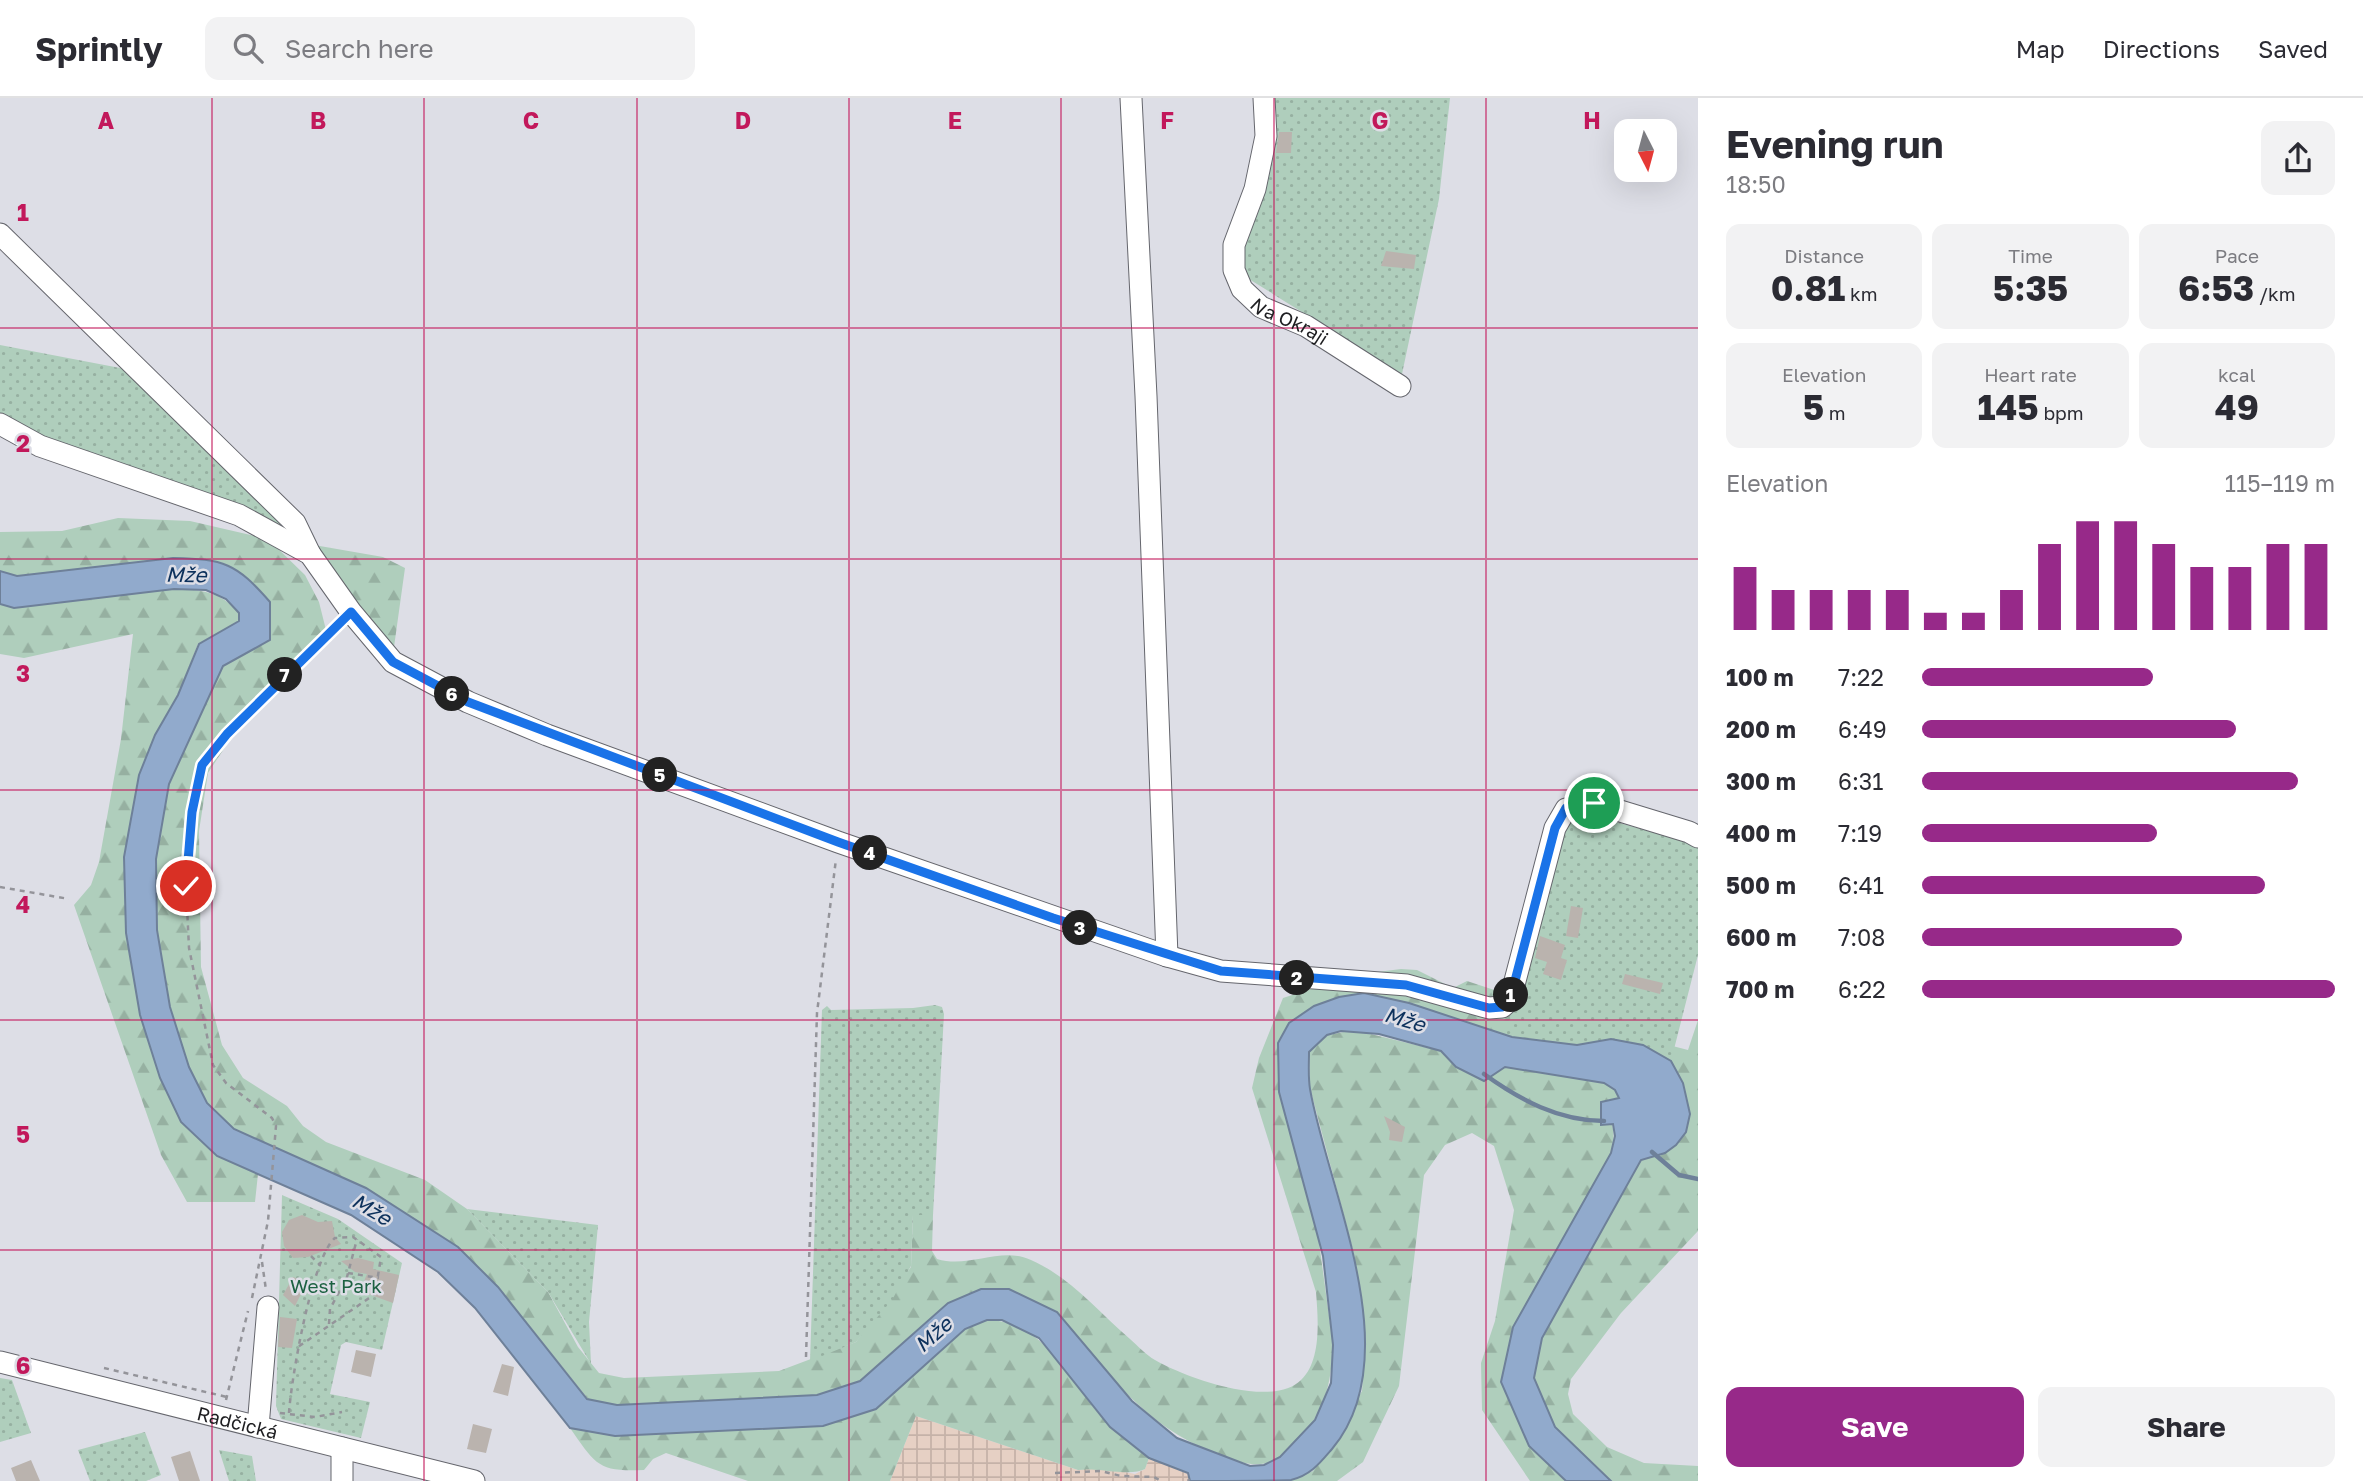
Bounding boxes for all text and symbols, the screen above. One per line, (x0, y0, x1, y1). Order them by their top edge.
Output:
search box (205, 17, 695, 80)
text: Sprintly (35, 29, 163, 68)
icon: search (229, 29, 267, 67)
text: Search here (285, 33, 434, 64)
text: Map (2016, 34, 2065, 63)
text: Directions (2103, 34, 2220, 63)
text: Saved (2258, 34, 2328, 63)
text: A (98, 106, 115, 134)
text: B (310, 106, 326, 134)
text: C (523, 106, 539, 134)
text: D (735, 106, 751, 134)
text: E (948, 106, 962, 134)
text: F (1160, 106, 1174, 134)
text: G (1372, 106, 1388, 134)
text: H (1583, 106, 1601, 134)
north arrow (1614, 119, 1676, 182)
map controls (1614, 119, 1677, 182)
text: Evening run (1726, 121, 1944, 166)
button: share (2261, 121, 2335, 195)
text: 18:50 (1726, 170, 1786, 198)
text: 1 (17, 198, 29, 226)
text: Distance (1784, 244, 1864, 267)
text: Time (2008, 244, 2053, 267)
text: Pace (2215, 244, 2259, 267)
text: 0.81 (1771, 267, 1845, 309)
text: 5:35 (1993, 267, 2068, 309)
text: 6:53 (2178, 267, 2254, 309)
text: km (1845, 282, 1878, 305)
text: /km (2254, 282, 2296, 305)
street label: Na Okraji (1246, 292, 1333, 349)
text: Elevation (1782, 363, 1866, 386)
text: Heart rate (1984, 363, 2077, 386)
text: kcal (2218, 363, 2256, 386)
text: 5 (1803, 386, 1824, 428)
text: 145 (1977, 386, 2039, 428)
text: 49 (2215, 386, 2259, 428)
text: m (1824, 401, 1846, 424)
text: bpm (2039, 401, 2084, 424)
text: 2 (16, 429, 30, 457)
text: Elevation (1726, 469, 1828, 497)
text: 115–119 m (2225, 469, 2335, 497)
water label: Mže (165, 561, 209, 587)
pin: 7 (268, 658, 302, 692)
text: 3 (16, 659, 30, 687)
text: 7 (279, 663, 290, 686)
text: 100 m (1726, 663, 1794, 691)
text: 7:22 (1838, 663, 1884, 691)
pin: 6 (434, 676, 470, 712)
text: 6 (445, 682, 458, 705)
text: 200 m (1726, 715, 1796, 743)
text: 6:49 (1838, 715, 1887, 743)
pin: 5 (642, 758, 678, 792)
text: 5 (654, 763, 665, 786)
text: 300 m (1726, 767, 1796, 795)
text: 6:31 (1838, 767, 1883, 795)
pin (1564, 773, 1624, 833)
icon: arrive (1575, 784, 1613, 822)
text: 400 m (1726, 819, 1796, 847)
text: 7:19 (1838, 819, 1882, 847)
pin: 4 (852, 836, 888, 870)
text: 4 (864, 841, 875, 864)
pin (156, 856, 216, 916)
icon: check (167, 867, 205, 905)
text: 500 m (1726, 871, 1796, 899)
text: 6:41 (1838, 871, 1884, 899)
text: 4 (16, 890, 30, 918)
pin: 3 (1062, 910, 1098, 946)
text: 3 (1074, 916, 1085, 939)
text: 600 m (1726, 923, 1796, 951)
text: 7:08 (1838, 923, 1885, 951)
pin: 2 (1280, 960, 1314, 996)
text: 2 (1291, 966, 1302, 989)
text: 700 m (1726, 975, 1794, 1003)
text: 6:22 (1838, 975, 1886, 1003)
pin: 1 (1494, 978, 1528, 1012)
text: 1 (1506, 983, 1515, 1006)
water label: Mže (1382, 1001, 1430, 1038)
text: 5 (16, 1120, 30, 1148)
water label: Mže (348, 1187, 398, 1232)
park label: West Park (290, 1274, 382, 1297)
water label: Mže (909, 1310, 958, 1357)
text: 6 (16, 1351, 30, 1379)
button: Save (1726, 1387, 2024, 1467)
button: Share (2038, 1387, 2335, 1467)
street label: Radčická (195, 1400, 280, 1443)

